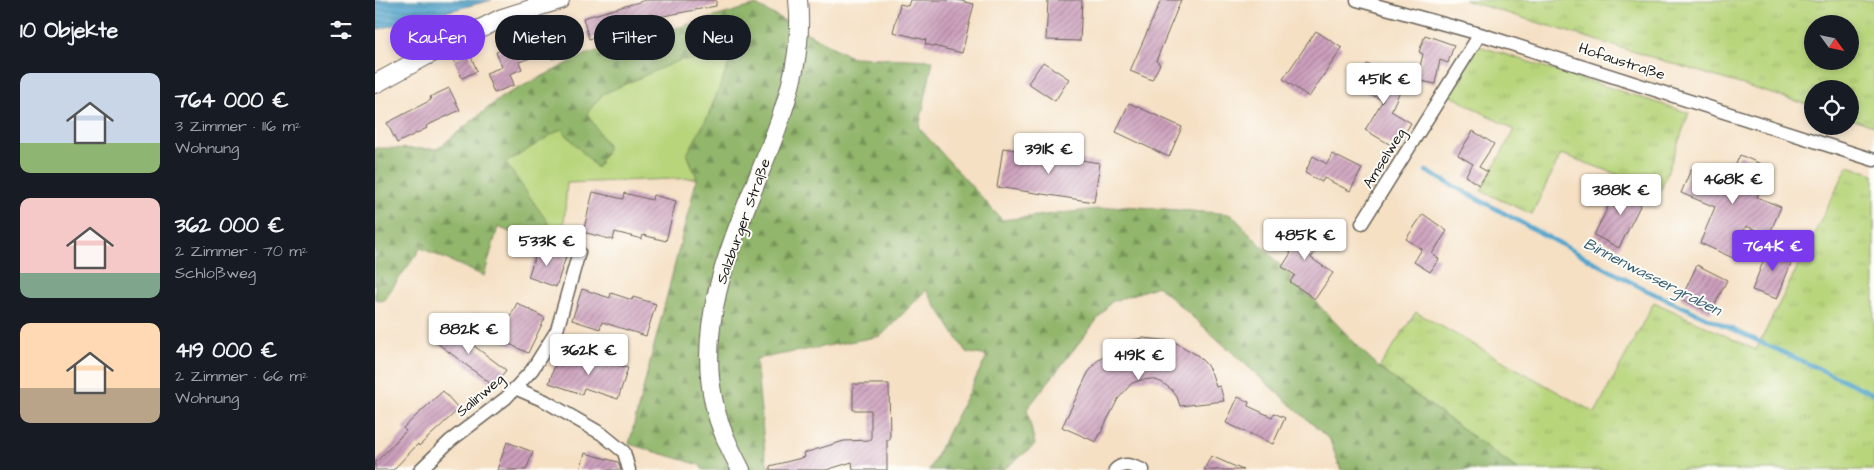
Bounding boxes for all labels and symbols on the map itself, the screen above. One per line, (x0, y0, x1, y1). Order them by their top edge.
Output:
north arrow (1804, 15, 1859, 70)
street label: Hofaustraße (1576, 38, 1668, 85)
pin: 451K € (1343, 62, 1425, 105)
street label: Amselweg (1358, 124, 1412, 193)
pin: 391K € (1008, 132, 1090, 175)
street label: Salzburger Straße (711, 156, 777, 287)
pin: 468K € (1692, 162, 1774, 205)
pin: 388K € (1580, 174, 1662, 216)
pin: 485K € (1264, 218, 1346, 261)
pin: 533K € (506, 224, 588, 267)
pin: 764K € (1732, 230, 1814, 272)
water label: Binnenwassergraben (1579, 233, 1727, 323)
pin: 882K € (428, 312, 510, 355)
pin: 362K € (548, 334, 630, 376)
pin: 419K € (1098, 338, 1180, 381)
street label: Salinweg (452, 369, 510, 423)

